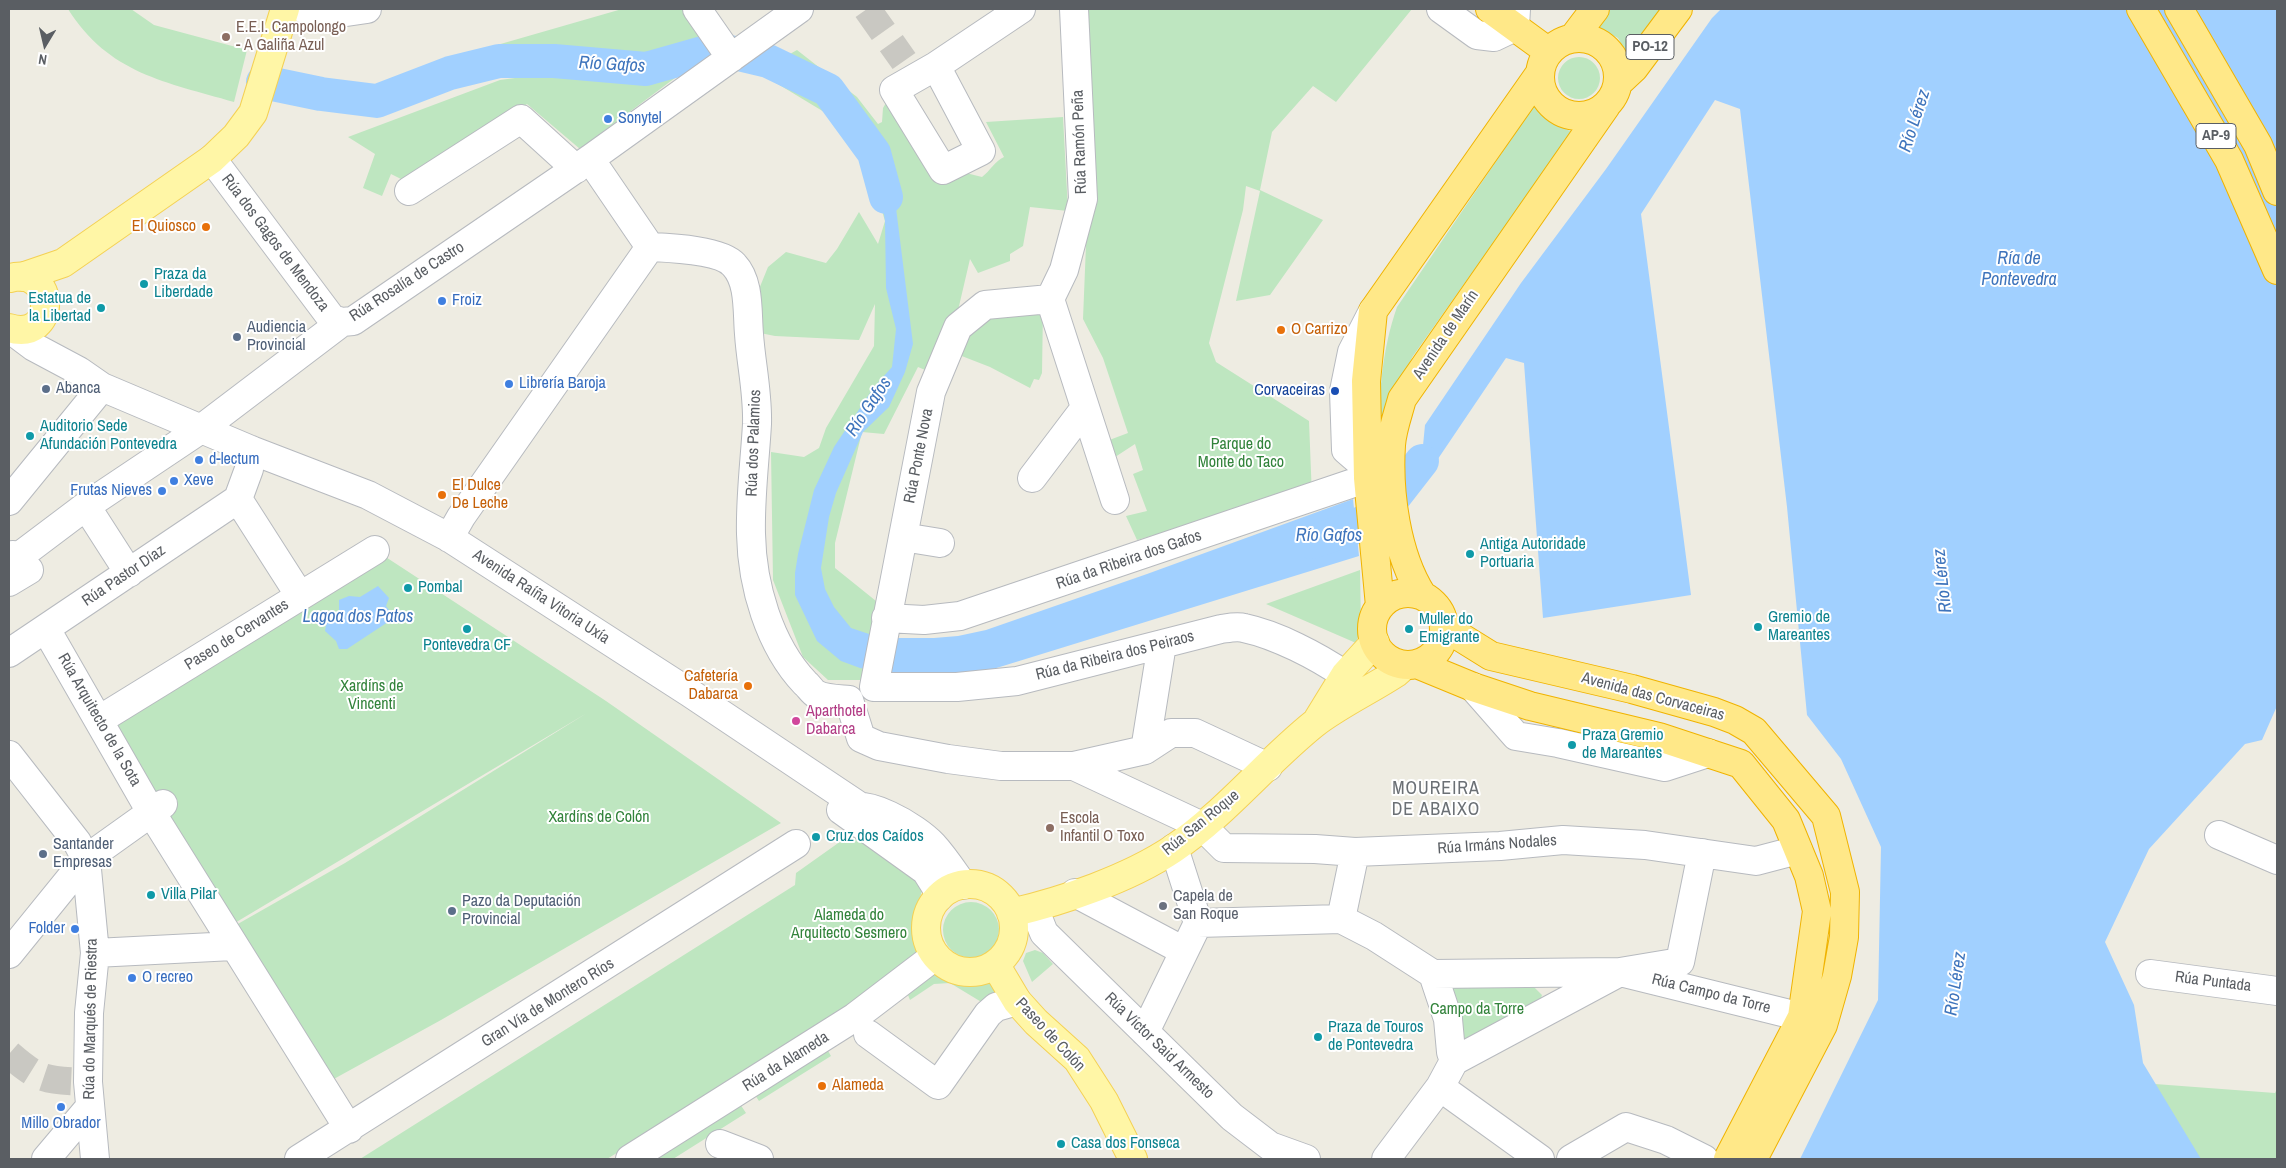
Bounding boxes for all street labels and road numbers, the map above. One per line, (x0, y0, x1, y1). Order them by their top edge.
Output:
road number: PO-12 (1626, 34, 1674, 60)
street label: Rúa Ramón Peña (1069, 90, 1091, 194)
road number: AP-9 (2196, 124, 2236, 148)
street label: Rúa dos Gagos de Mendoza (217, 171, 333, 315)
street label: Rúa Rosalía de Castro (346, 238, 468, 326)
street label: Avenida de Marín (1409, 287, 1483, 383)
street label: Rúa dos Palamios (743, 389, 765, 497)
street label: Rúa Ponte Nova (900, 407, 938, 505)
street label: Rúa da Ribeira dos Gafos (1054, 526, 1204, 594)
street label: Rúa Pastor Díaz (79, 541, 169, 611)
street label: Avenida Raíña Vitoria Uxía (469, 546, 613, 648)
street label: Paseo de Cervantes (182, 595, 292, 675)
street label: Rúa da Ribeira dos Peiraos (1034, 627, 1196, 685)
street label: Rúa Arquitecto de la Sota (53, 650, 145, 790)
street label: Avenida das Corvaceiras (1579, 669, 1727, 725)
street label: Rúa San Roque (1159, 786, 1243, 860)
street label: Rúa Irmáns Nodales (1437, 831, 1557, 859)
street label: Rúa do Marqués de Riestra (80, 938, 102, 1100)
street label: Gran Vía de Montero Ríos (478, 954, 618, 1052)
street label: Rúa Puntada (2174, 968, 2252, 996)
street label: Rúa Campo da Torre (1650, 970, 1772, 1018)
street label: Rúa Víctor Said Armesto (1100, 989, 1218, 1103)
street label: Paseo de Colón (1011, 994, 1089, 1076)
street label: Rúa da Alameda (739, 1028, 833, 1096)

